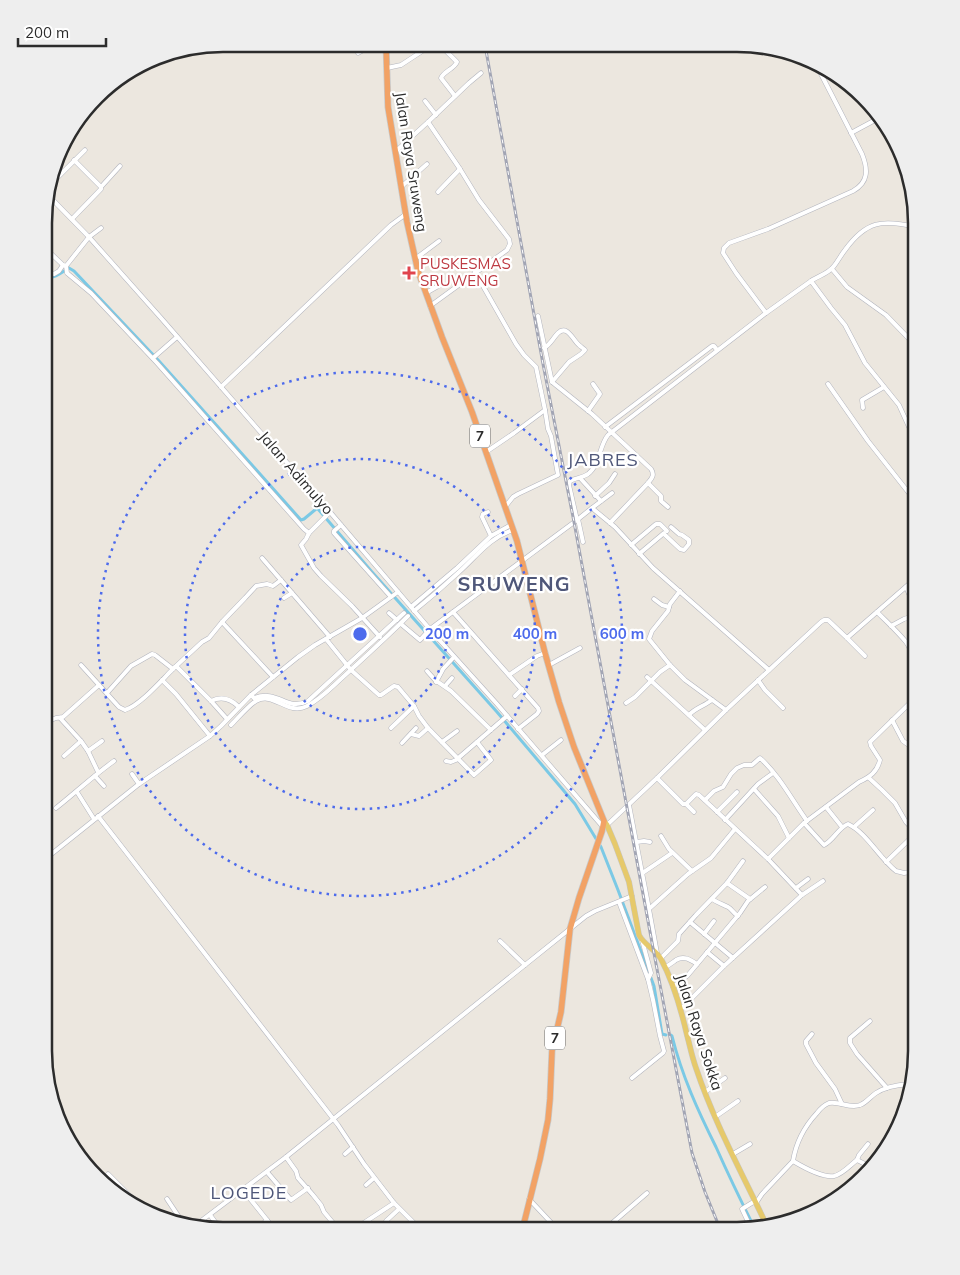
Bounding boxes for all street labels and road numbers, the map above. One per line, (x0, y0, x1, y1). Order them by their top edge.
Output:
street label: Jalan Raya Sruweng (391, 91, 432, 233)
road number: 7 (470, 424, 490, 448)
street label: Jalan Adimulyo (255, 427, 338, 518)
street label: Jalan Raya Sokka (672, 971, 727, 1093)
road number: 7 (545, 1026, 565, 1050)

